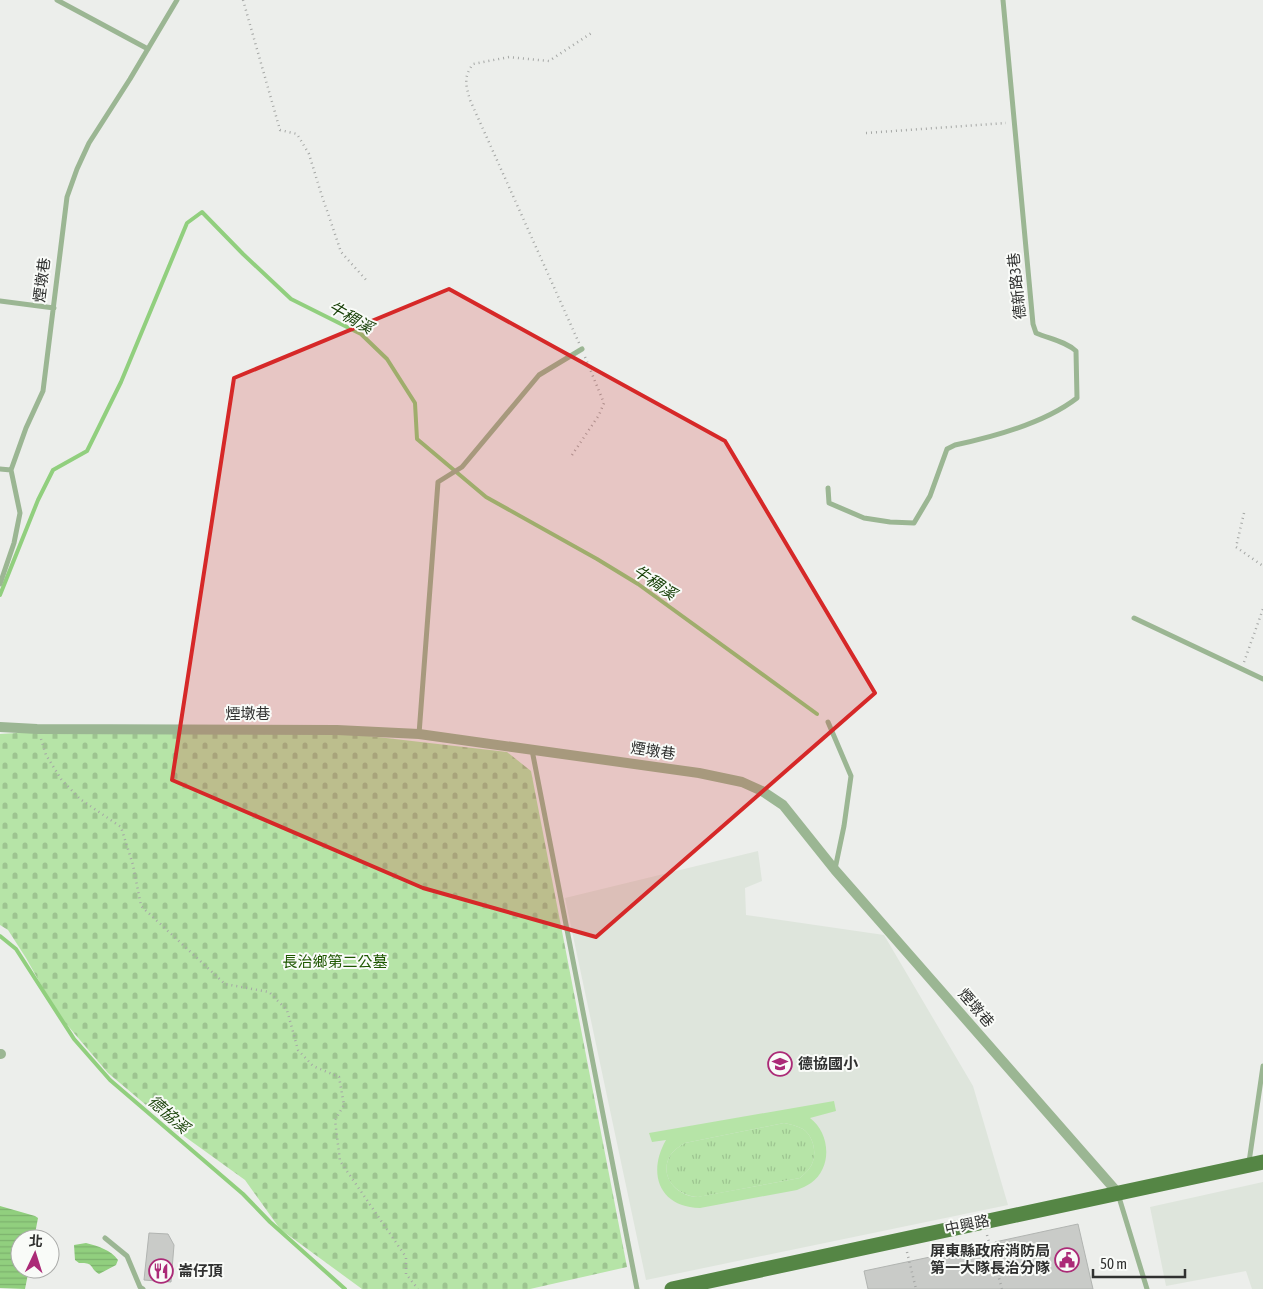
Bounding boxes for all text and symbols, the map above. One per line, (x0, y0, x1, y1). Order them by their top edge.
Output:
street label: 德新路3巷 (1005, 252, 1028, 320)
street label: 煙墩巷 (30, 257, 53, 303)
water label: 牛稠溪 (326, 297, 378, 338)
water label: 牛稠溪 (630, 561, 682, 604)
street label: 煙墩巷 (225, 705, 271, 722)
street label: 煙墩巷 (630, 739, 677, 762)
park label: 長治鄉第二公墓 (282, 953, 388, 970)
street label: 煙墩巷 (955, 985, 998, 1030)
school or university icon: 德協國小 (767, 1051, 793, 1077)
place label: 德協國小 (798, 1055, 859, 1072)
water label: 德協溪 (145, 1091, 195, 1138)
street label: 中興路 (943, 1212, 991, 1238)
north arrow (10, 1229, 60, 1279)
text: 北 (28, 1233, 43, 1250)
place label: 屏東縣政府消防局 第一大隊長治分隊 (930, 1242, 1050, 1276)
scale bar (1093, 1246, 1186, 1278)
public building icon: 屏東縣政府消防局 第一大隊長治分隊 (1054, 1247, 1080, 1273)
text: 50 m (1100, 1255, 1127, 1272)
restaurant icon: 崙仔頂 (148, 1258, 174, 1284)
place label: 崙仔頂 (178, 1262, 223, 1279)

